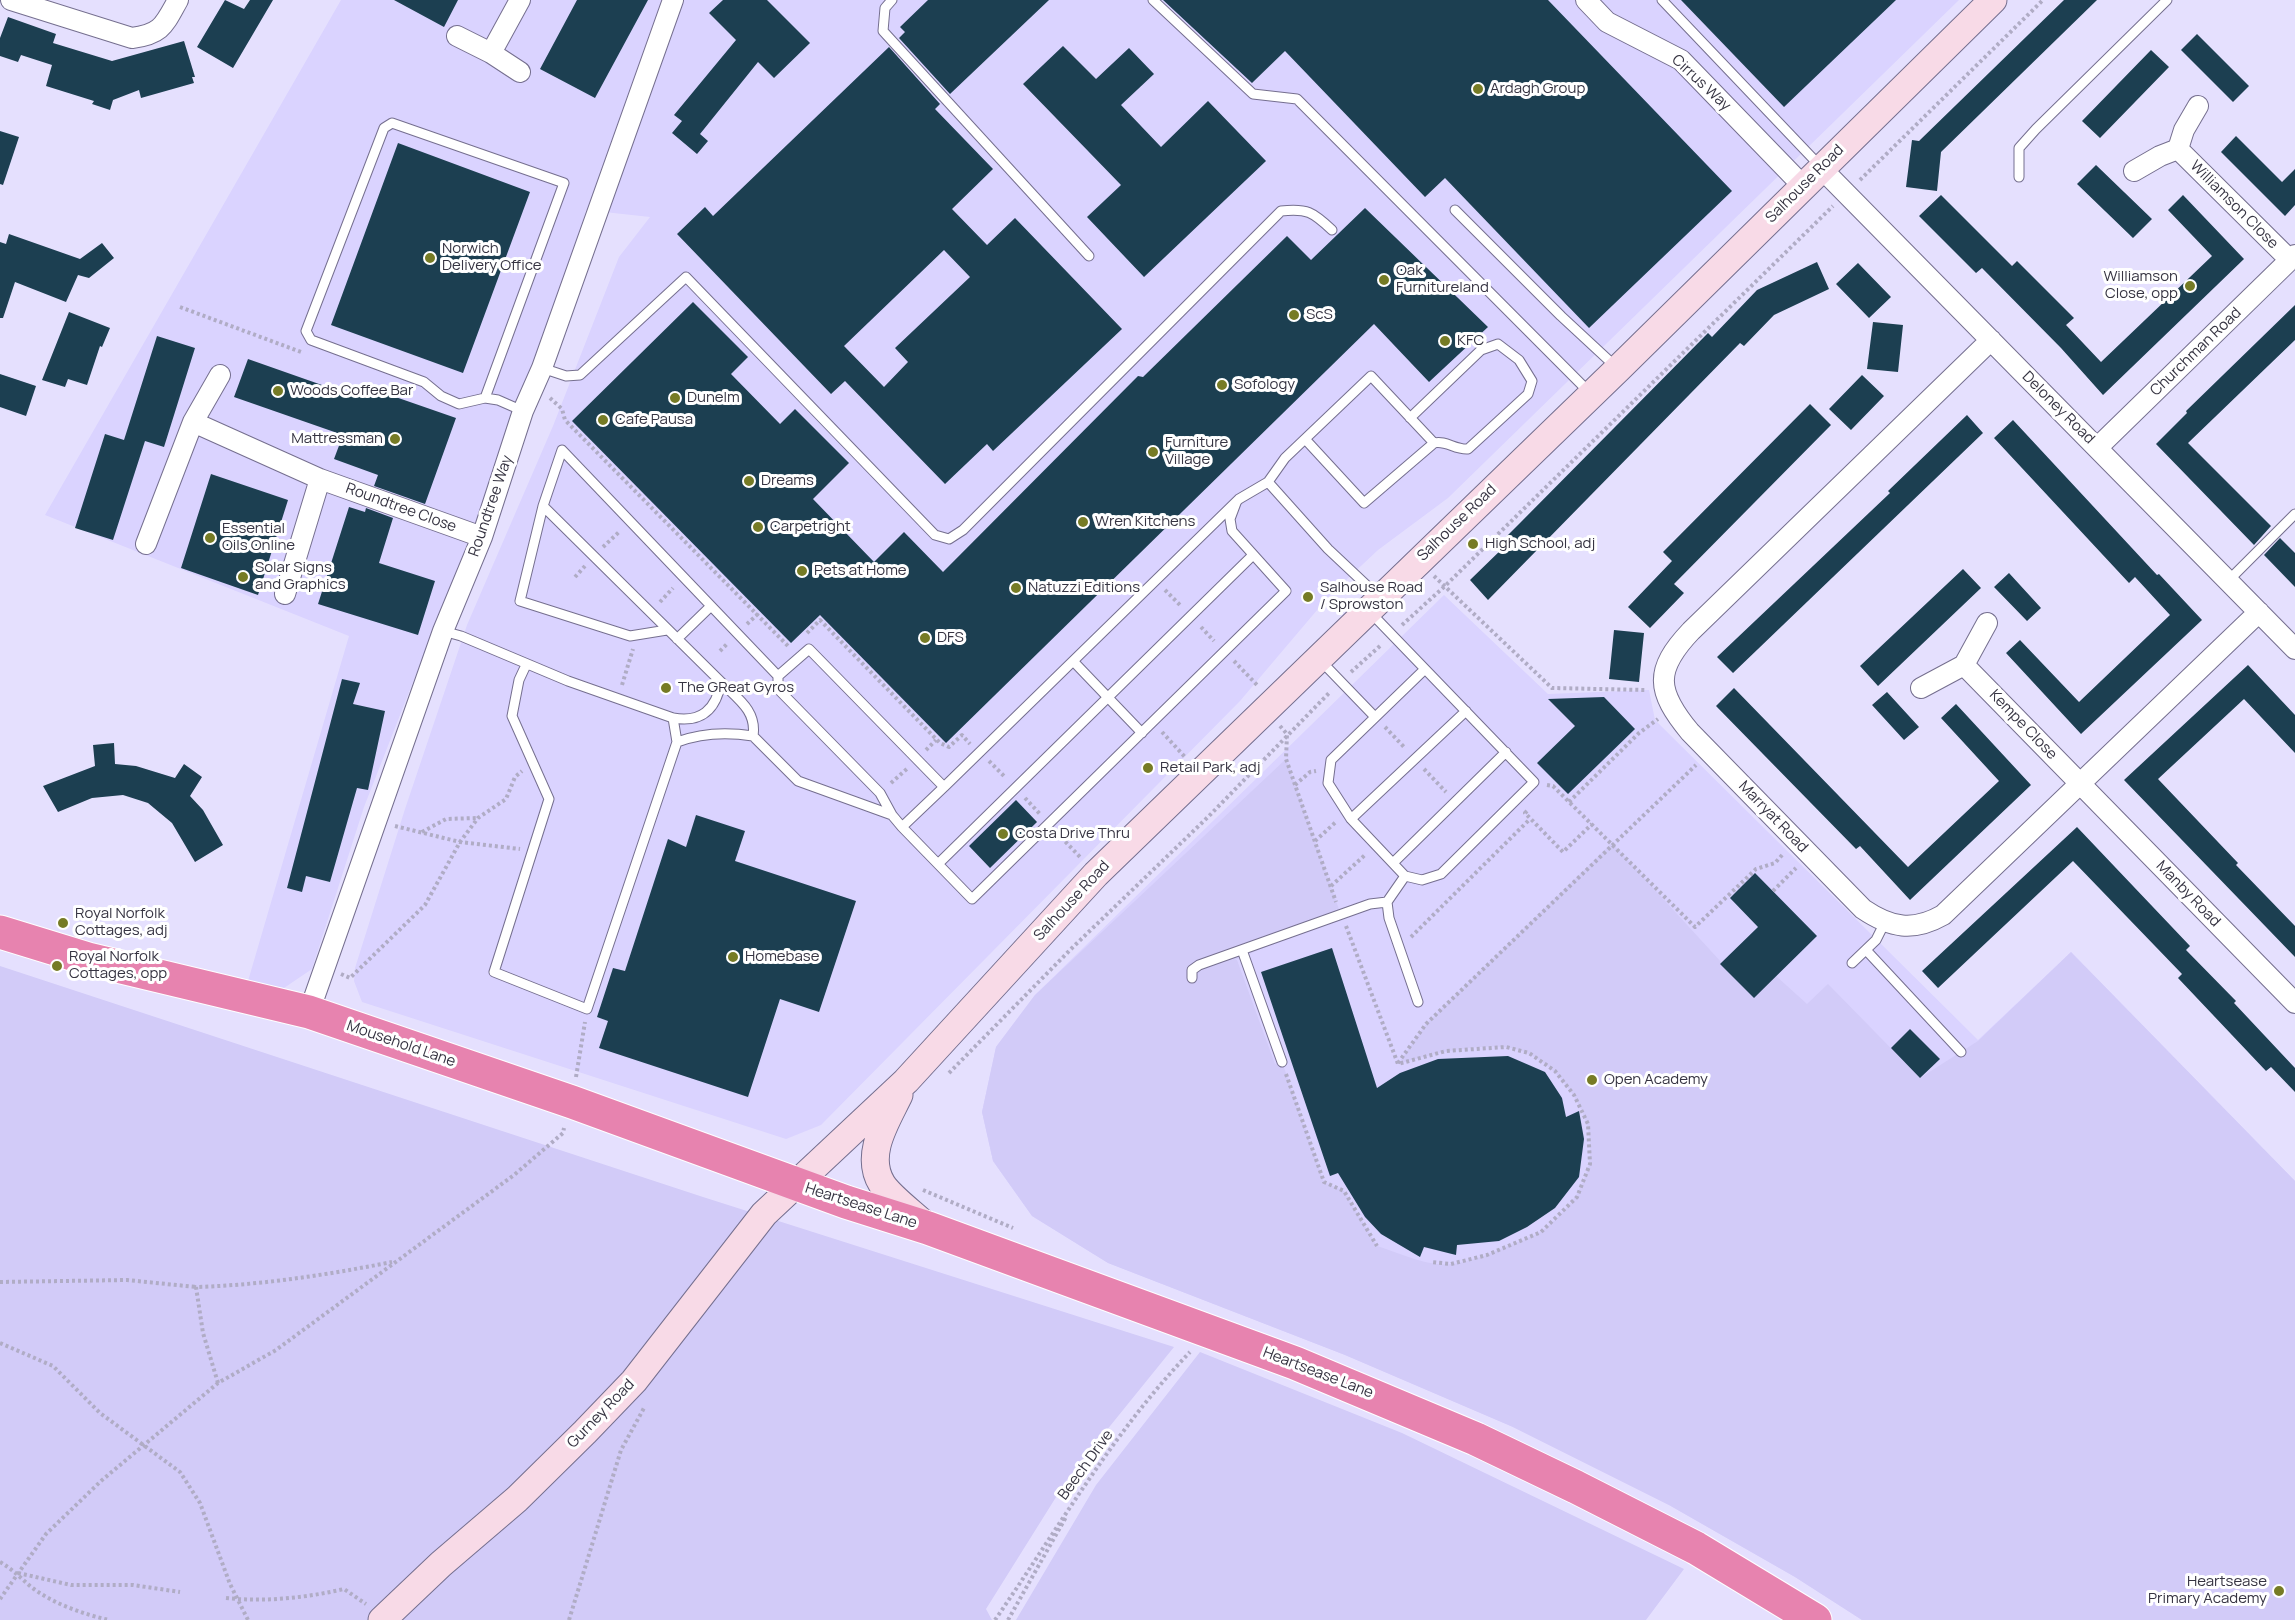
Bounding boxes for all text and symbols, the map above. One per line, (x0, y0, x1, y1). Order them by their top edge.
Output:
street label: Cirrus Way (1668, 51, 1734, 115)
place label: Ardagh Group (1490, 80, 1585, 98)
marker: Ardagh Group (1471, 82, 1485, 96)
street label: Salhouse Road (1762, 141, 1848, 227)
street label: Williamson Close (2186, 157, 2282, 253)
place label: Norwich Delivery Office (442, 240, 542, 275)
marker: Norwich Delivery Office (423, 251, 437, 265)
place label: Oak Furnitureland (1396, 262, 1489, 297)
place label: Williamson Close, opp (2104, 268, 2178, 303)
marker: Oak Furnitureland (1377, 273, 1391, 287)
marker: Williamson Close, opp (2183, 279, 2197, 293)
street label: Churchman Road (2147, 304, 2245, 400)
place label: ScS (1306, 306, 1333, 324)
marker: ScS (1287, 308, 1301, 322)
place label: KFC (1457, 332, 1484, 350)
marker: KFC (1438, 334, 1452, 348)
street label: Deloney Road (2018, 368, 2098, 448)
place label: Sofology (1234, 376, 1295, 394)
marker: Sofology (1215, 378, 1229, 392)
place label: Woods Coffee Bar (290, 382, 413, 400)
marker: Woods Coffee Bar (271, 384, 285, 398)
place label: Dunelm (687, 389, 740, 407)
marker: Dunelm (668, 391, 682, 405)
place label: Cafe Pausa (615, 411, 693, 429)
marker: Cafe Pausa (596, 413, 610, 427)
place label: Mattressman (291, 430, 383, 448)
marker: Mattressman (388, 432, 402, 446)
place label: Furniture Village (1165, 434, 1228, 469)
marker: Furniture Village (1146, 445, 1160, 459)
street label: Roundtree Way (465, 453, 517, 559)
place label: Dreams (761, 472, 814, 490)
marker: Dreams (742, 474, 756, 488)
street label: Roundtree Close (343, 480, 459, 536)
street label: Salhouse Road (1414, 481, 1500, 565)
place label: Wren Kitchens (1095, 513, 1195, 531)
marker: Wren Kitchens (1076, 515, 1090, 529)
place label: Carpetright (770, 518, 851, 536)
place label: Essential Oils Online (222, 520, 295, 555)
marker: Carpetright (751, 520, 765, 534)
marker: Essential Oils Online (203, 531, 217, 545)
place label: High School, adj (1485, 535, 1595, 553)
marker: High School, adj (1466, 537, 1480, 551)
place label: Solar Signs and Graphics (255, 559, 346, 594)
place label: Pets at Home (814, 562, 907, 580)
marker: Pets at Home (795, 564, 809, 578)
marker: Solar Signs and Graphics (236, 570, 250, 584)
place label: Natuzzi Editions (1028, 579, 1140, 597)
place label: Salhouse Road / Sprowston (1320, 579, 1423, 614)
marker: Natuzzi Editions (1009, 581, 1023, 595)
marker: Salhouse Road / Sprowston (1301, 590, 1315, 604)
place label: DFS (937, 629, 964, 647)
marker: DFS (918, 631, 932, 645)
place label: The GReat Gyros (678, 679, 794, 697)
marker: The GReat Gyros (659, 681, 673, 695)
street label: Kempe Close (1985, 686, 2061, 764)
place label: Retail Park, adj (1160, 759, 1260, 777)
marker: Retail Park, adj (1141, 761, 1155, 775)
street label: Marryat Road (1735, 778, 1811, 856)
place label: Costa Drive Thru (1015, 825, 1130, 843)
marker: Costa Drive Thru (996, 827, 1010, 841)
street label: Salhouse Road (1030, 857, 1114, 945)
street label: Manby Road (2152, 857, 2224, 931)
place label: Royal Norfolk Cottages, adj (75, 905, 168, 940)
marker: Royal Norfolk Cottages, adj (56, 916, 70, 930)
place label: Royal Norfolk Cottages, opp (69, 948, 167, 983)
place label: Homebase (745, 948, 819, 966)
marker: Homebase (726, 950, 740, 964)
marker: Royal Norfolk Cottages, opp (50, 959, 64, 973)
street label: Mousehold Lane (344, 1017, 458, 1071)
place label: Open Academy (1604, 1071, 1708, 1089)
marker: Open Academy (1585, 1073, 1599, 1087)
street label: Heartsease Lane (803, 1179, 919, 1233)
street label: Heartsease Lane (1260, 1344, 1376, 1402)
street label: Gurney Road (564, 1376, 638, 1452)
street label: Beech Drive (1055, 1427, 1117, 1503)
place label: Heartsease Primary Academy (2148, 1573, 2267, 1608)
marker: Heartsease Primary Academy (2272, 1584, 2286, 1598)

